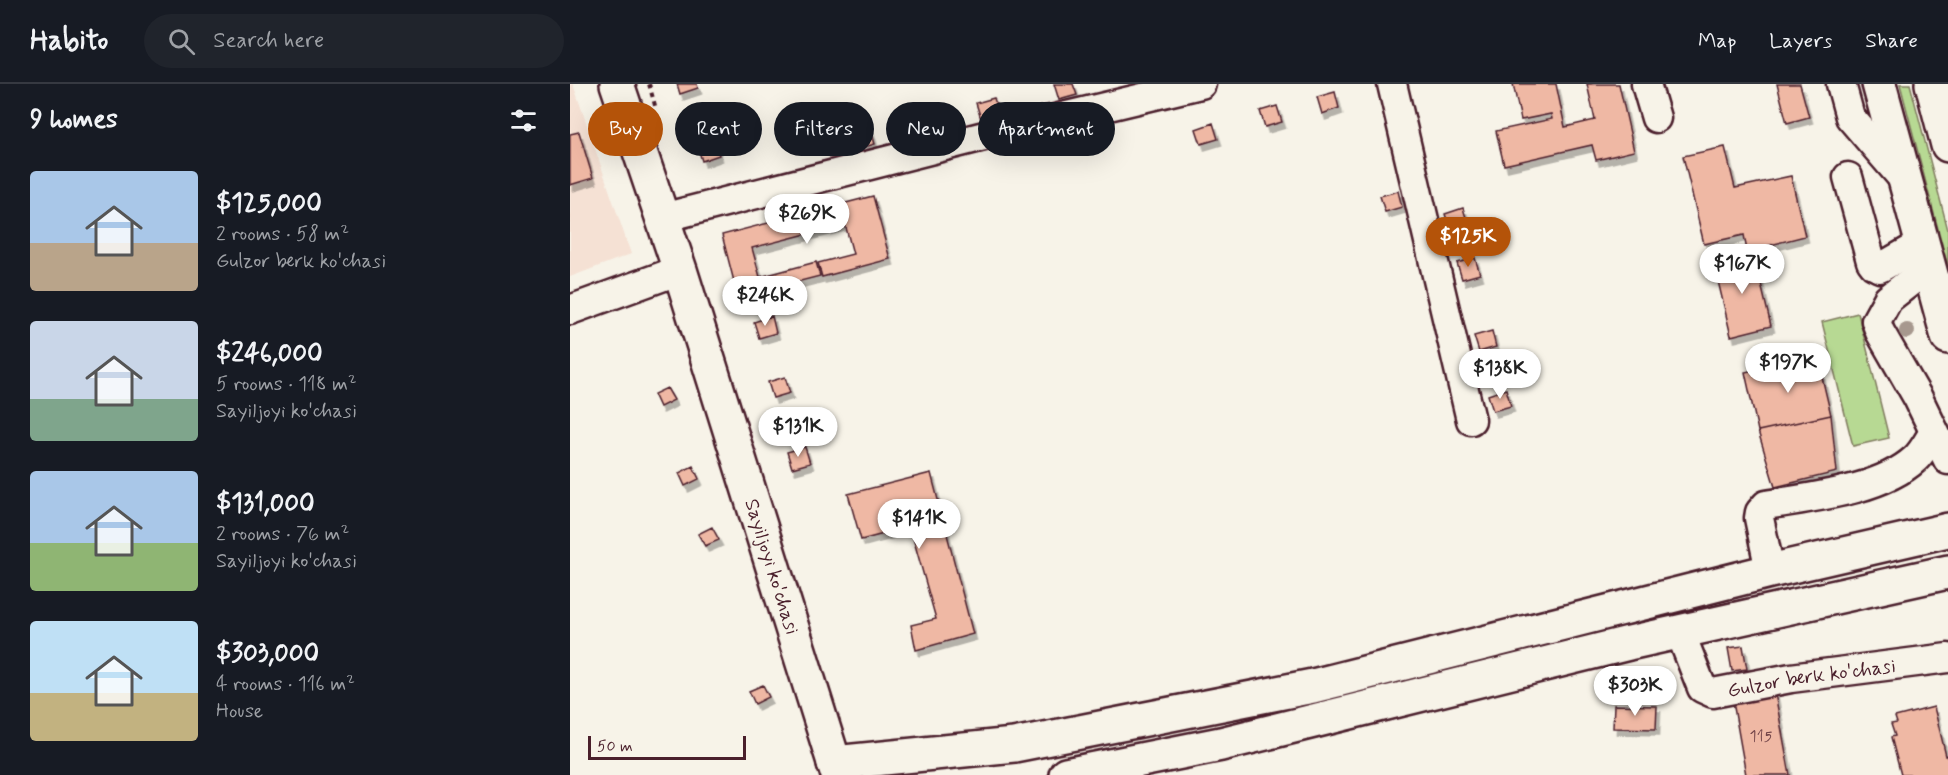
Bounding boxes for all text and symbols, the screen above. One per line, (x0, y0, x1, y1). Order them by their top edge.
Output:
search box (144, 14, 564, 68)
text: Habito (30, 23, 108, 60)
icon: search (165, 25, 198, 58)
text: Search here (213, 27, 324, 55)
text: Map (1698, 27, 1736, 55)
text: Layers (1769, 27, 1832, 55)
text: Share (1865, 27, 1918, 55)
chip: Buy (588, 102, 663, 156)
chip: Rent (675, 102, 762, 156)
chip: Filters (774, 102, 874, 156)
chip: New (886, 102, 966, 156)
chip: Apartment (978, 102, 1115, 156)
text: 9 homes (30, 103, 118, 137)
icon: filters (507, 104, 540, 137)
text: $125,000 (216, 187, 322, 221)
pin: $269K (765, 194, 849, 245)
icon: home (78, 195, 150, 267)
text: $269K (778, 200, 836, 227)
pin: $125K (1426, 217, 1510, 268)
text: 2 rooms · 58 m² (216, 221, 349, 248)
text: $125K (1440, 223, 1496, 250)
pin: $167K (1700, 244, 1784, 295)
text: Gulzor berk ko'chasi (216, 248, 386, 275)
text: $167K (1713, 250, 1771, 277)
pin: $246K (723, 276, 807, 327)
text: $246K (736, 282, 794, 309)
text: $246,000 (216, 337, 323, 371)
pin: $197K (1746, 343, 1830, 394)
icon: home (78, 345, 150, 417)
pin: $138K (1458, 349, 1542, 400)
text: $197K (1759, 349, 1817, 376)
text: $138K (1473, 355, 1527, 382)
text: 5 rooms · 118 m² (216, 371, 357, 398)
text: Sayiljoyi ko'chasi (216, 398, 357, 425)
pin: $131K (756, 407, 840, 458)
text: $131K (772, 413, 824, 440)
text: $131,000 (216, 487, 315, 521)
icon: home (78, 495, 150, 567)
street label: Sayiljoyi ko'chasi (737, 496, 805, 638)
pin: $141K (877, 499, 961, 550)
text: $141K (892, 505, 946, 532)
text: 2 rooms · 76 m² (216, 521, 349, 548)
text: Sayiljoyi ko'chasi (216, 548, 357, 575)
text: $303,000 (216, 637, 319, 671)
icon: home (78, 645, 150, 717)
street label: Gulzor berk ko'chasi (1725, 653, 1898, 705)
pin: $303K (1593, 666, 1677, 717)
text: 4 rooms · 116 m² (216, 671, 355, 698)
text: $303K (1608, 672, 1662, 699)
text: House (216, 698, 263, 725)
house number: 115 (1750, 726, 1773, 747)
scale bar (588, 733, 746, 760)
text: 50 m (597, 736, 633, 757)

